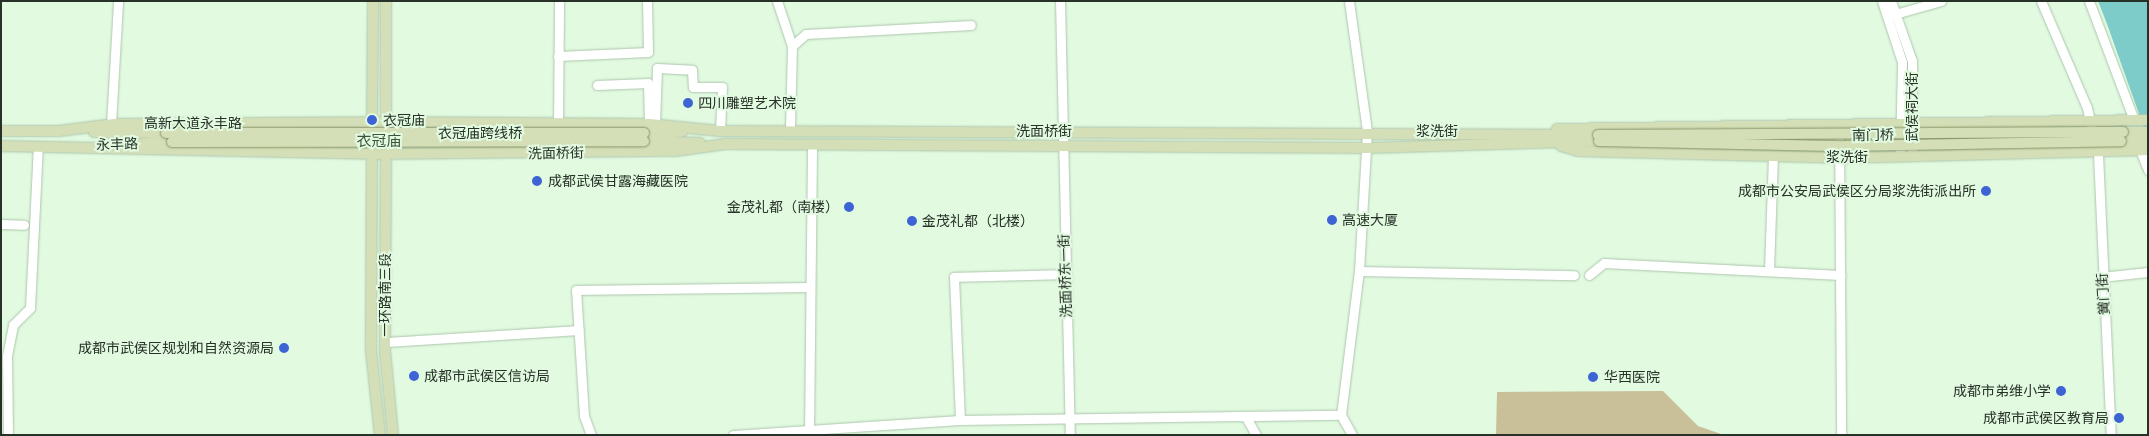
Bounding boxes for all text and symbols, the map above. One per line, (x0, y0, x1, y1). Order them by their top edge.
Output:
street label: 武侯祠大街 (1904, 72, 1920, 142)
place label: 四川雕塑艺术院 (698, 95, 796, 111)
marker: 四川雕塑艺术院 (682, 97, 694, 109)
place label: 衣冠庙 (383, 112, 425, 128)
marker: 衣冠庙 (365, 113, 379, 127)
street label: 高新大道永丰路 (144, 115, 242, 131)
street label: 洗面桥街 (1016, 123, 1072, 139)
street label: 浆洗街 (1416, 123, 1458, 139)
street label: 衣冠庙跨线桥 (438, 125, 522, 141)
street label: 南门桥 (1852, 126, 1894, 144)
district label: 衣冠庙 (357, 133, 401, 151)
street label: 永丰路 (96, 135, 138, 153)
street label: 洗面桥街 (528, 144, 584, 162)
street label: 浆洗街 (1826, 149, 1868, 165)
place label: 成都武侯甘露海藏医院 (548, 173, 688, 189)
marker: 成都武侯甘露海藏医院 (530, 174, 544, 188)
place label: 成都市公安局武侯区分局浆洗街派出所 (1738, 183, 1976, 199)
marker: 成都市公安局武侯区分局浆洗街派出所 (1980, 185, 1992, 197)
place label: 金茂礼都（南楼） (727, 199, 839, 215)
marker: 金茂礼都（南楼） (843, 201, 855, 213)
place label: 高速大厦 (1342, 212, 1398, 228)
place label: 金茂礼都（北楼） (922, 213, 1034, 229)
marker: 高速大厦 (1326, 214, 1338, 226)
marker: 金茂礼都（北楼） (906, 215, 918, 227)
street label: 洗面桥东一街 (1055, 234, 1075, 318)
street label: 一环路南三段 (377, 253, 393, 337)
street label: 黉门街 (2094, 273, 2112, 315)
place label: 成都市武侯区规划和自然资源局 (78, 340, 274, 356)
marker: 成都市武侯区规划和自然资源局 (278, 342, 290, 354)
place label: 成都市武侯区信访局 (424, 368, 550, 384)
place label: 华西医院 (1604, 369, 1660, 385)
marker: 成都市武侯区信访局 (408, 370, 420, 382)
marker: 华西医院 (1586, 370, 1600, 384)
place label: 成都市弟维小学 (1953, 383, 2051, 399)
marker: 成都市弟维小学 (2055, 385, 2067, 397)
place label: 成都市武侯区教育局 (1983, 410, 2109, 426)
marker: 成都市武侯区教育局 (2113, 412, 2125, 424)

